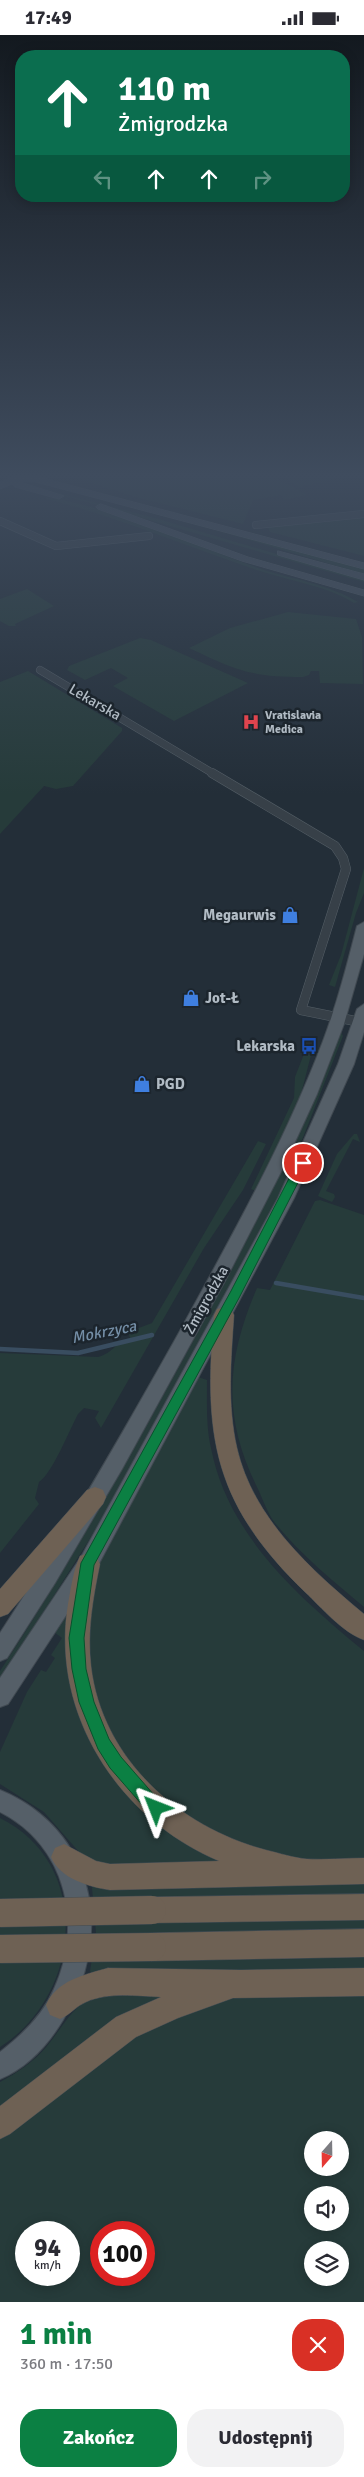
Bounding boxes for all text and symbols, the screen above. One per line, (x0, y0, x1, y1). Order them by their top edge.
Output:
text: 17:49 (25, 6, 72, 30)
text: 110 m (118, 67, 211, 110)
icon: ahead (35, 70, 100, 135)
text: Żmigrodzka (118, 110, 228, 137)
icon: left (89, 165, 117, 193)
icon: ahead (142, 165, 170, 193)
icon: ahead (195, 165, 223, 193)
icon: right (248, 165, 276, 193)
street label: Lekarska (66, 680, 124, 724)
place label: Vratislavia Medica (265, 708, 321, 737)
hospital icon: Vratislavia Medica (241, 712, 261, 732)
shop icon: Megaurwis (280, 905, 300, 925)
place label: Megaurwis (203, 906, 276, 924)
shop icon: Jot-Ł (181, 988, 201, 1008)
place label: Jot-Ł (205, 989, 239, 1007)
bus stop icon: Lekarska (299, 1036, 319, 1056)
place label: Lekarska (236, 1037, 295, 1055)
shop icon: PGD (132, 1074, 152, 1094)
place label: PGD (156, 1075, 185, 1093)
pin (282, 1142, 324, 1184)
icon: arrive (289, 1149, 317, 1177)
street label: Żmigrodzka (180, 1263, 232, 1337)
water label: Mokrzyca (70, 1316, 139, 1348)
position arrow (129, 1781, 181, 1833)
north arrow (304, 2131, 349, 2176)
map controls (304, 2131, 349, 2286)
button: sound (304, 2186, 349, 2231)
speed limit sign: 100 (90, 2221, 155, 2286)
text: 94 (34, 2232, 61, 2263)
button: layers (304, 2241, 349, 2286)
text: km/h (34, 2258, 61, 2273)
text: 1 min (20, 2316, 92, 2353)
button: close (292, 2319, 344, 2371)
text: 360 m · 17:50 (20, 2354, 113, 2374)
button: Zakończ (20, 2409, 177, 2467)
button: Udostępnij (187, 2409, 344, 2467)

